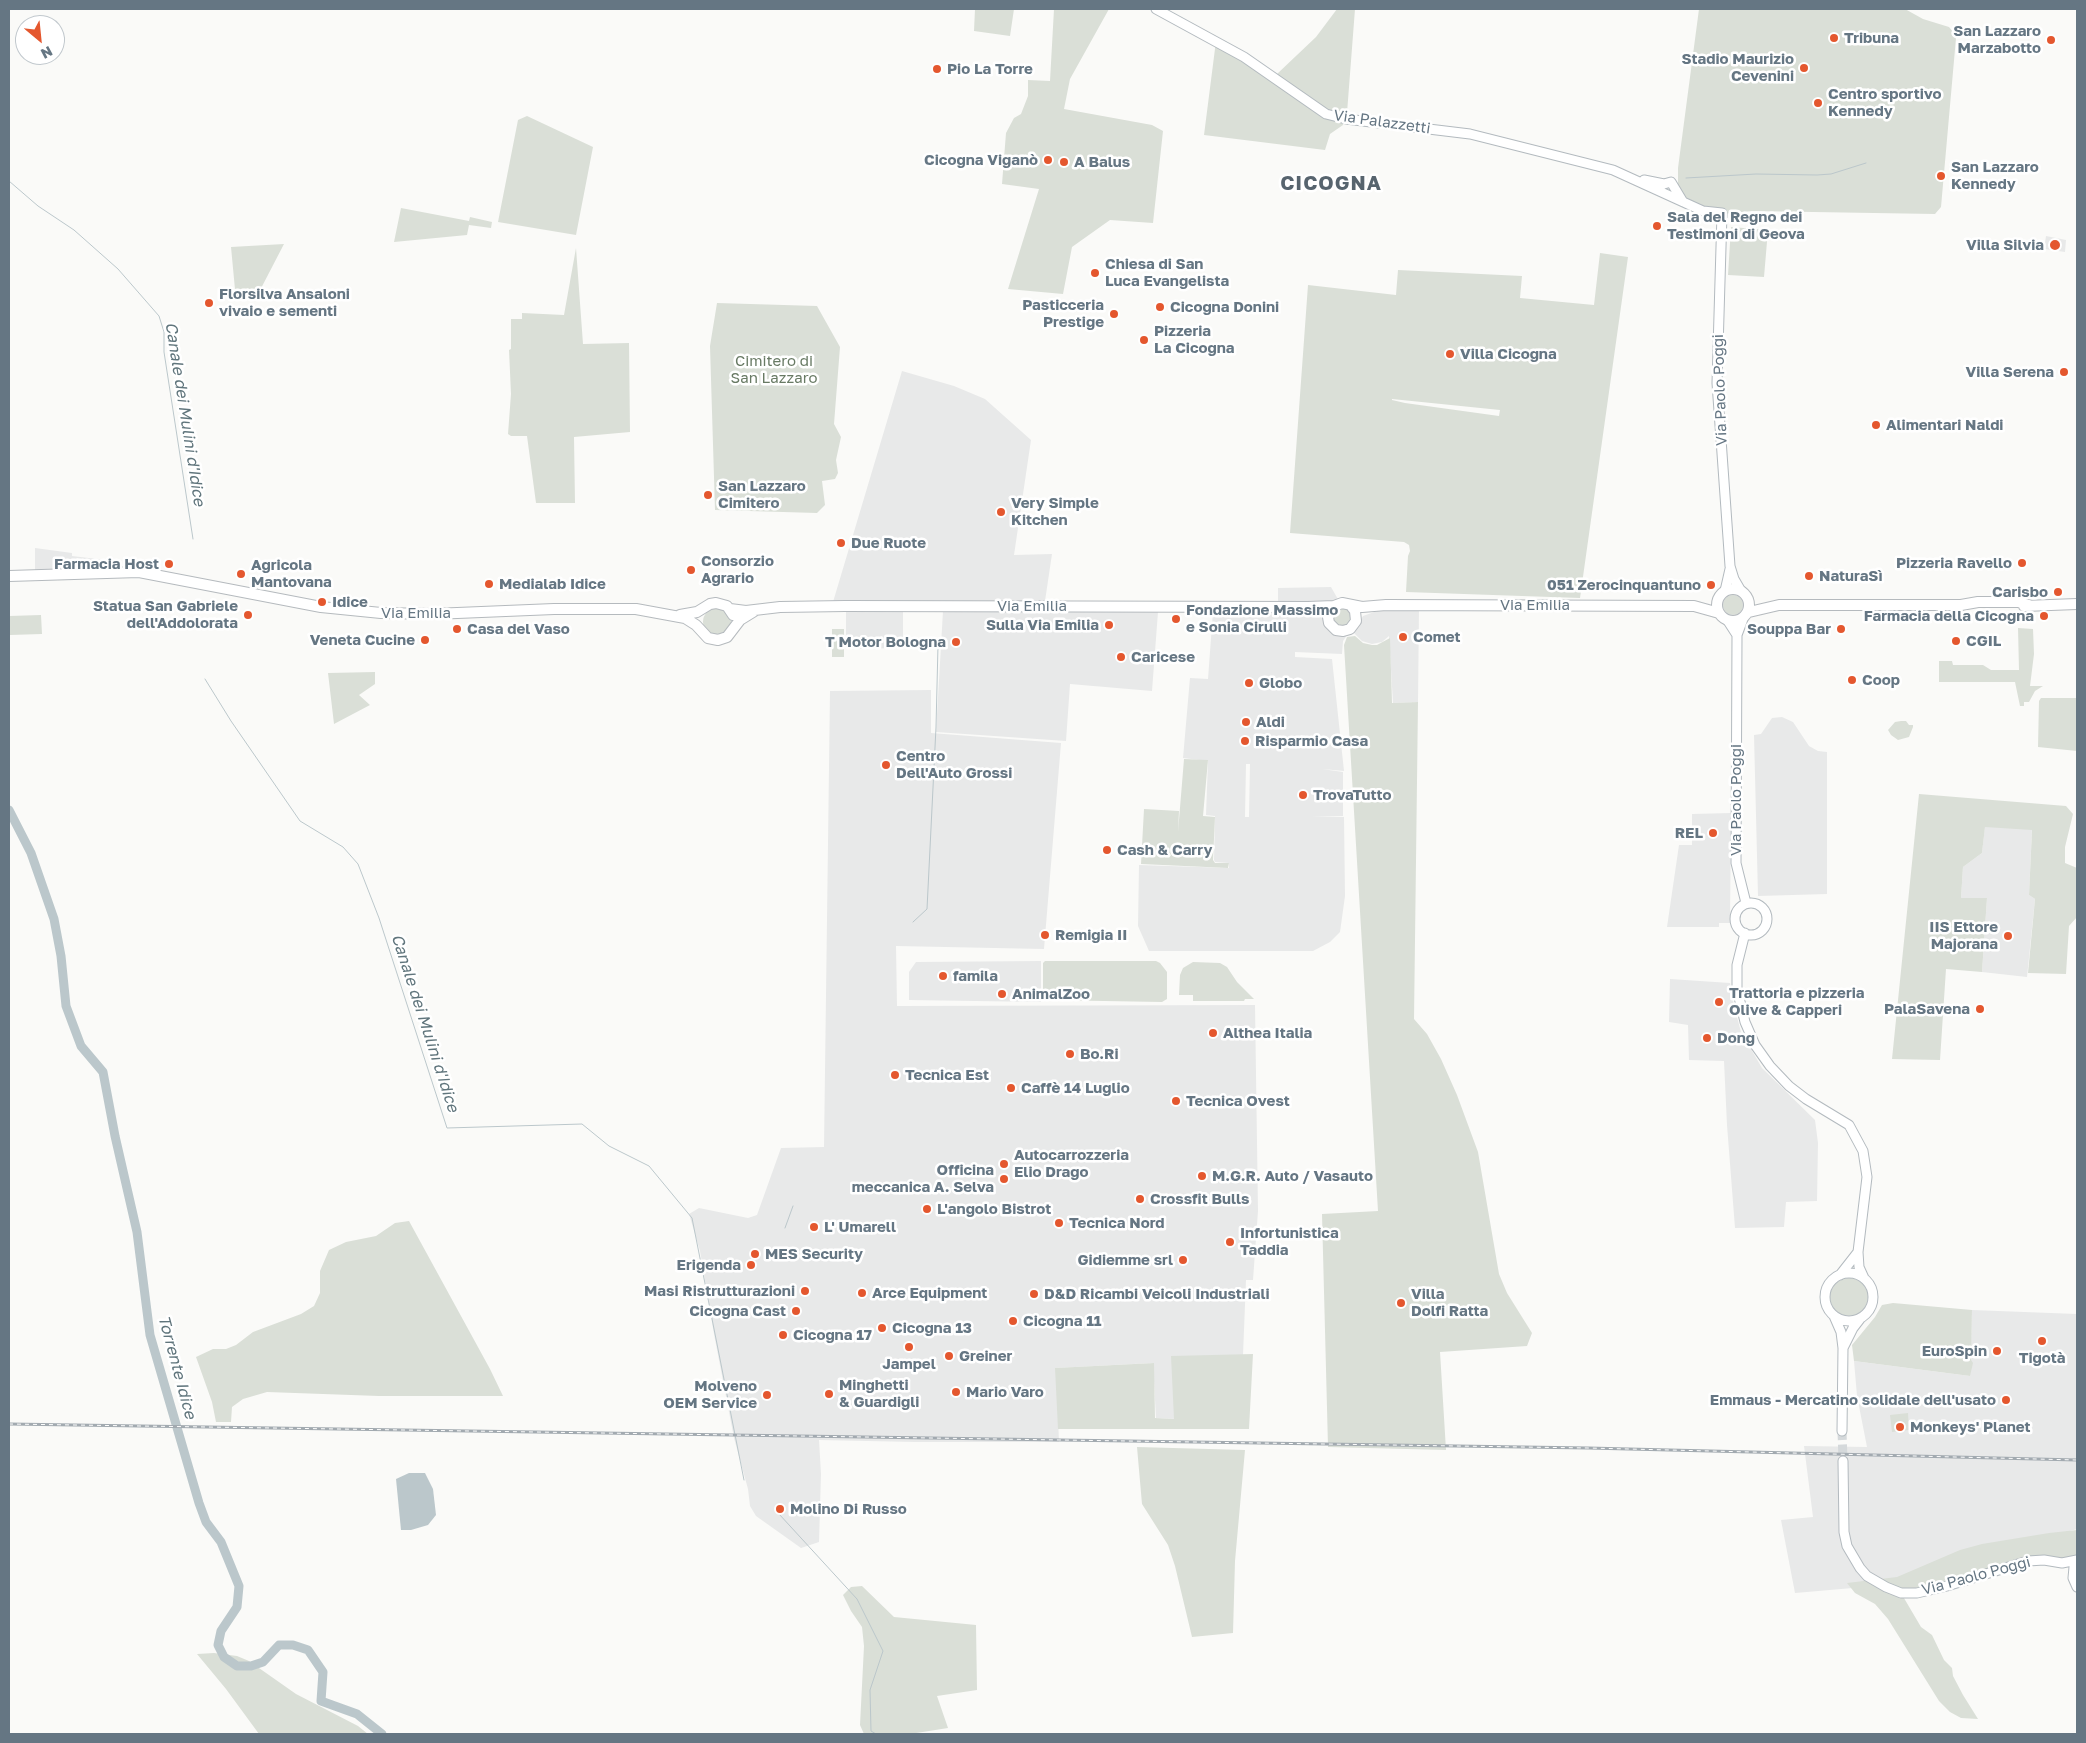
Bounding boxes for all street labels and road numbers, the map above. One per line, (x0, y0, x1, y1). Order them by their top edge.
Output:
street label: Via Palazzetti (1332, 106, 1432, 138)
street label: Via Paolo Poggi (1709, 334, 1731, 446)
street label: Via Emilia (1500, 596, 1570, 614)
street label: Via Emilia (997, 597, 1067, 615)
street label: Via Emilia (381, 604, 451, 622)
street label: Via Paolo Poggi (1727, 744, 1745, 856)
street label: Via Paolo Poggi (1920, 1553, 2032, 1599)

